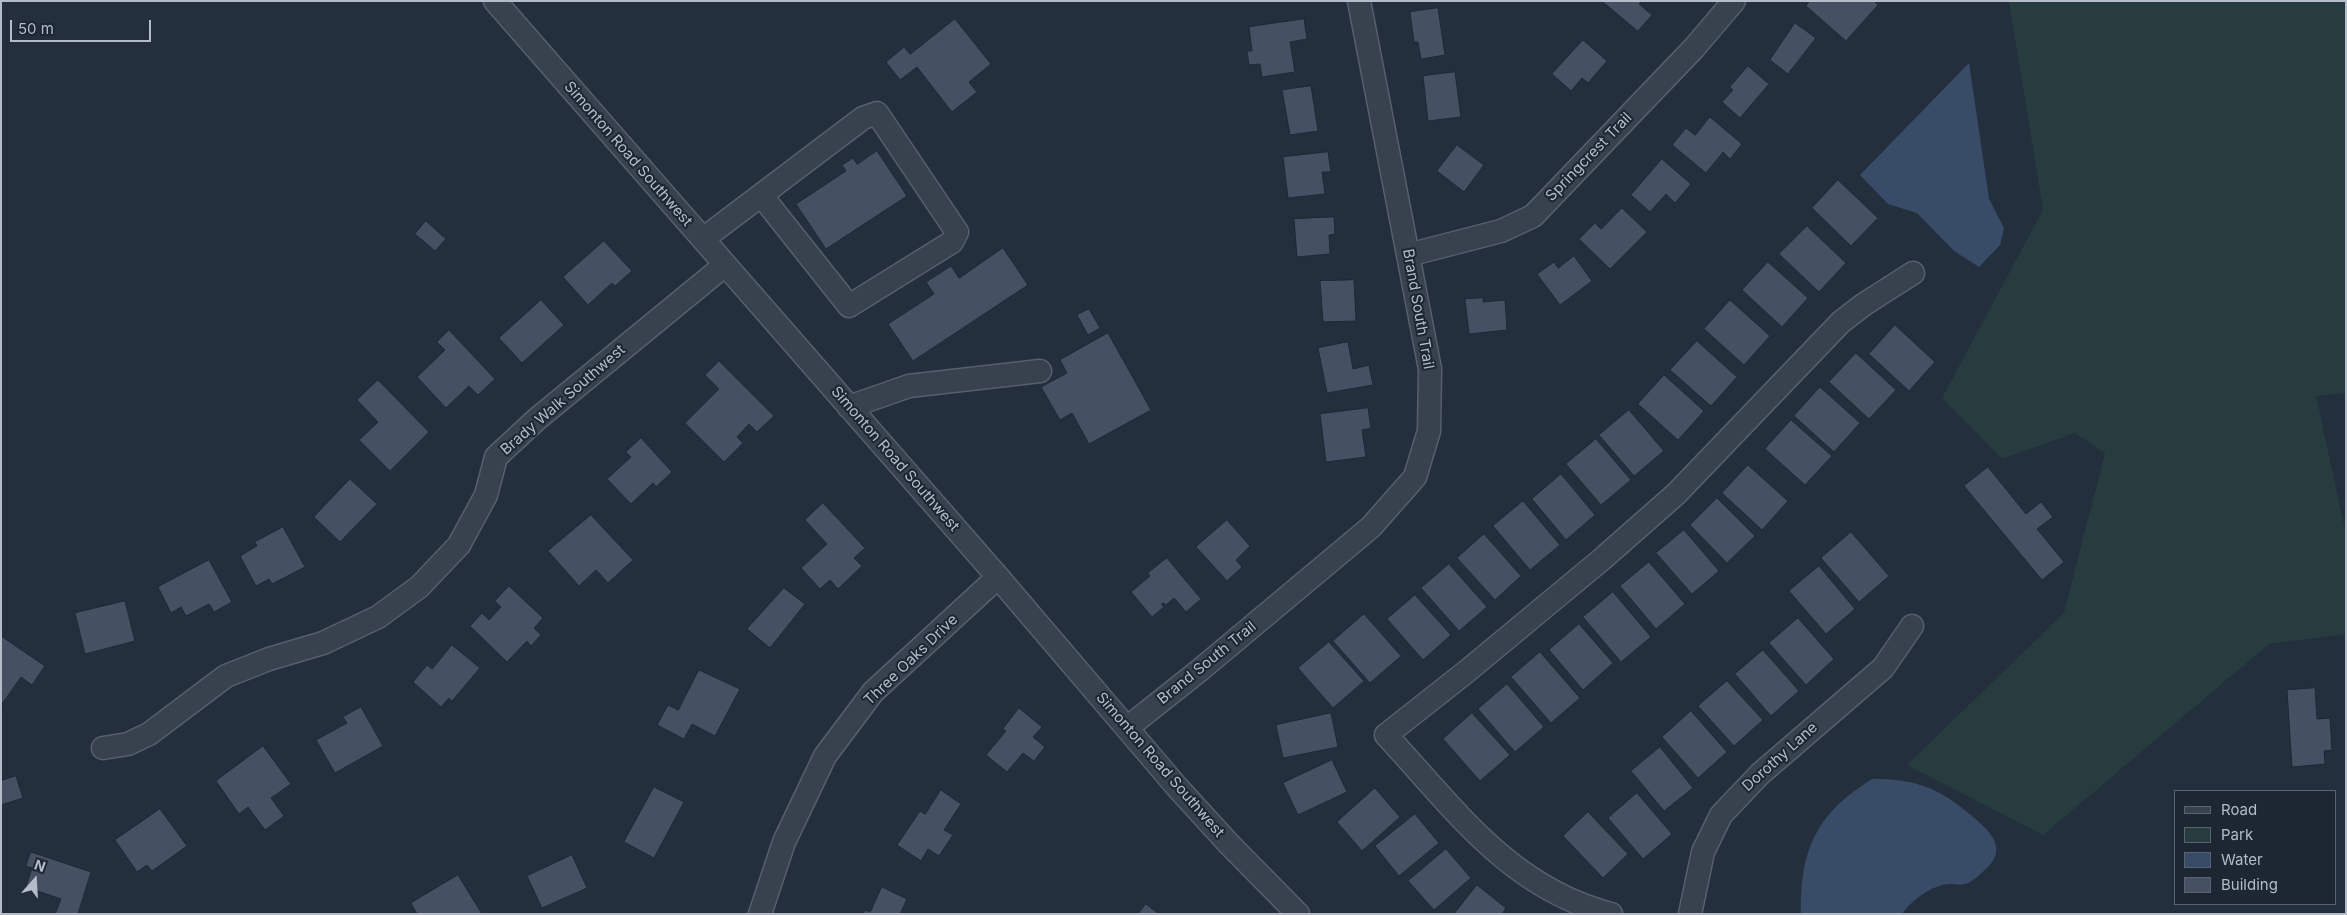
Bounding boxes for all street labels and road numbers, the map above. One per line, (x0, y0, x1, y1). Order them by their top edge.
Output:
street label: Simonton Road Southwest (560, 78, 696, 230)
street label: Springcrest Trail (1542, 109, 1636, 205)
street label: Brand South Trail (1399, 247, 1437, 371)
street label: Brady Walk Southwest (497, 341, 629, 459)
street label: Simonton Road Southwest (827, 383, 963, 535)
street label: Three Oaks Drive (860, 611, 962, 709)
street label: Brand South Trail (1154, 618, 1260, 708)
street label: Simonton Road Southwest (1092, 689, 1228, 841)
street label: Dorothy Lane (1739, 719, 1821, 795)

